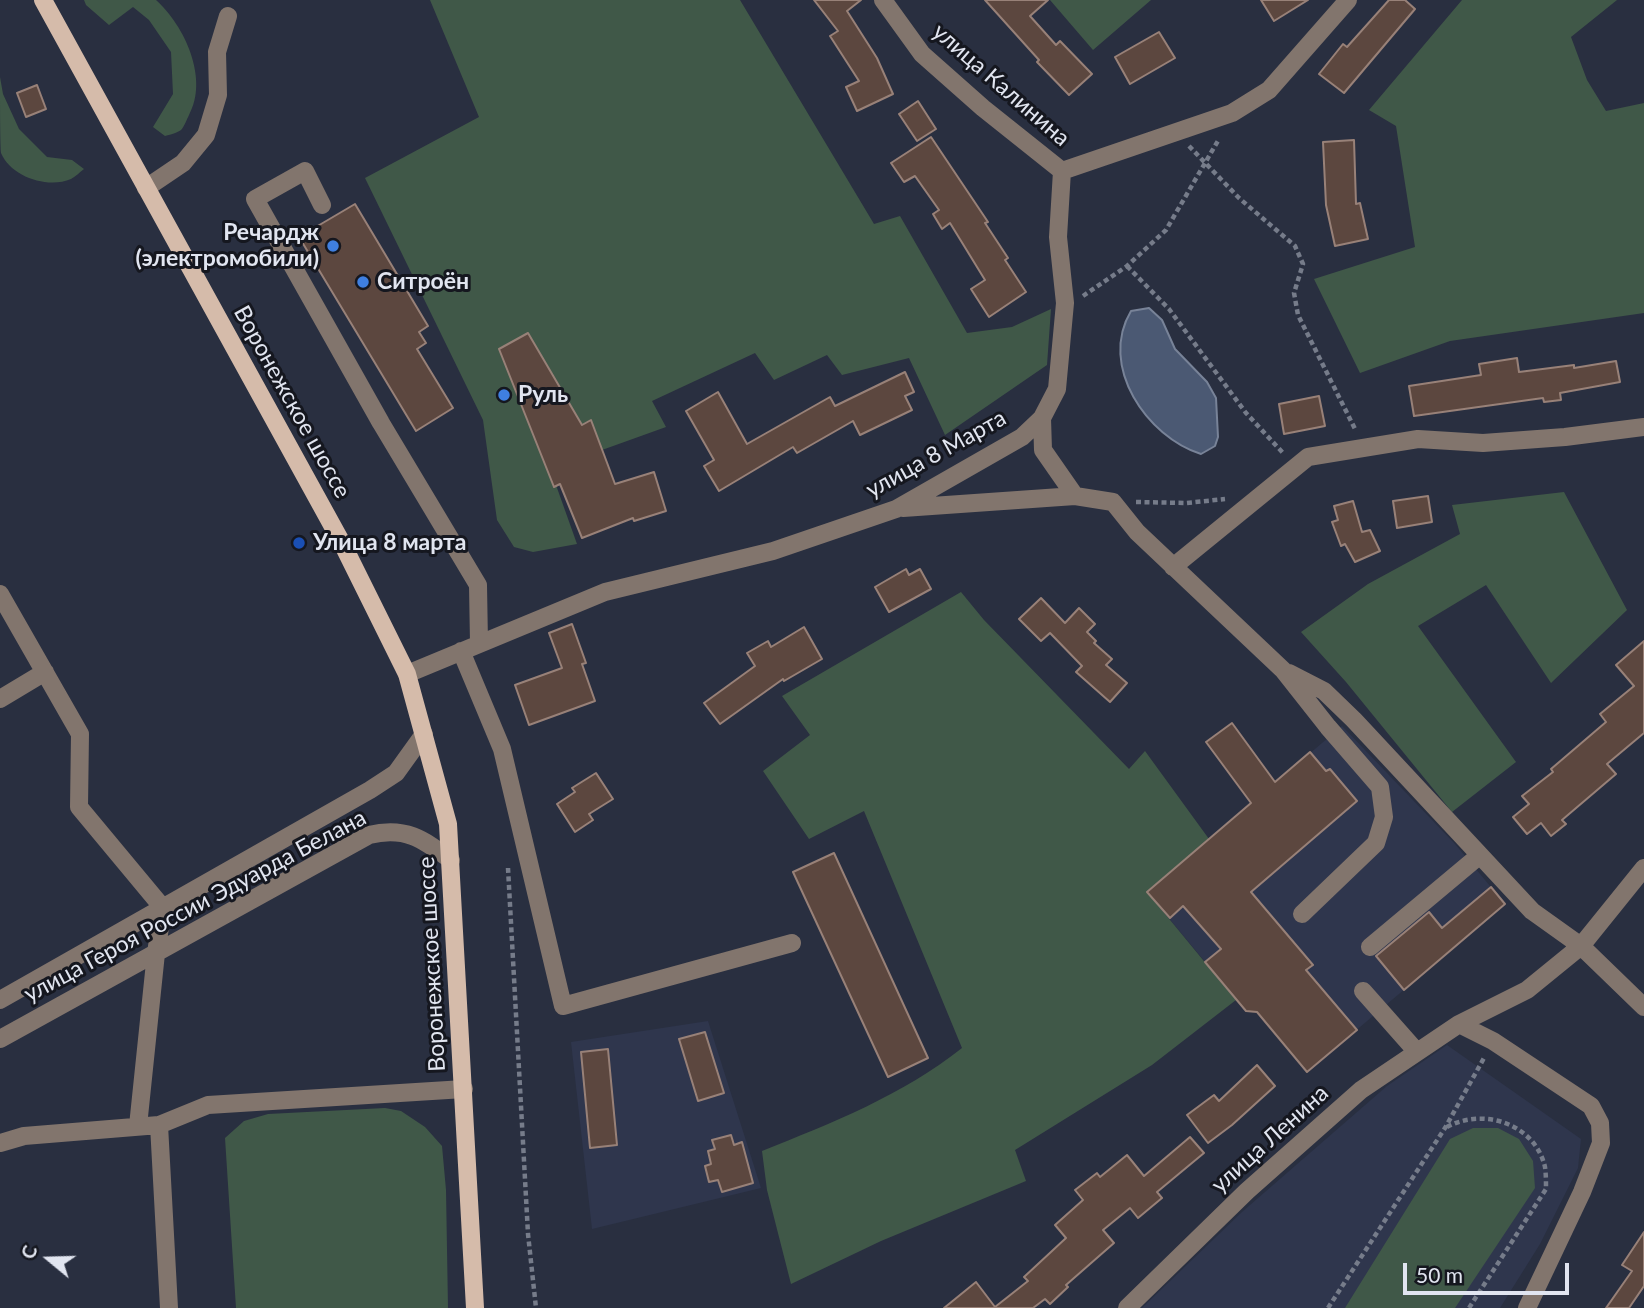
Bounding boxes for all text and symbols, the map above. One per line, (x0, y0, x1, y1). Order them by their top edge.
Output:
street label: улица Калинина (927, 18, 1075, 152)
place label: Речардж (электромобили) (136, 219, 319, 273)
marker: Речардж (электромобили) (325, 238, 341, 254)
place label: Ситроён (377, 268, 469, 296)
marker: Ситроён (355, 274, 371, 290)
street label: Воронежское шоссе (228, 301, 356, 503)
place label: Руль (518, 381, 568, 409)
marker: Руль (496, 387, 512, 403)
street label: улица 8 Марта (861, 404, 1011, 504)
place label: Улица 8 марта (313, 529, 467, 557)
marker: Улица 8 марта (291, 535, 307, 551)
street label: улица Героя России Эдуарда Белана (19, 804, 371, 1008)
street label: Воронежское шоссе (413, 856, 451, 1072)
street label: улица Ленина (1206, 1079, 1334, 1199)
north arrow (14, 1224, 84, 1294)
text: С (16, 1242, 42, 1262)
scale bar (1406, 1248, 1572, 1292)
text: 50 m (1416, 1262, 1463, 1287)

